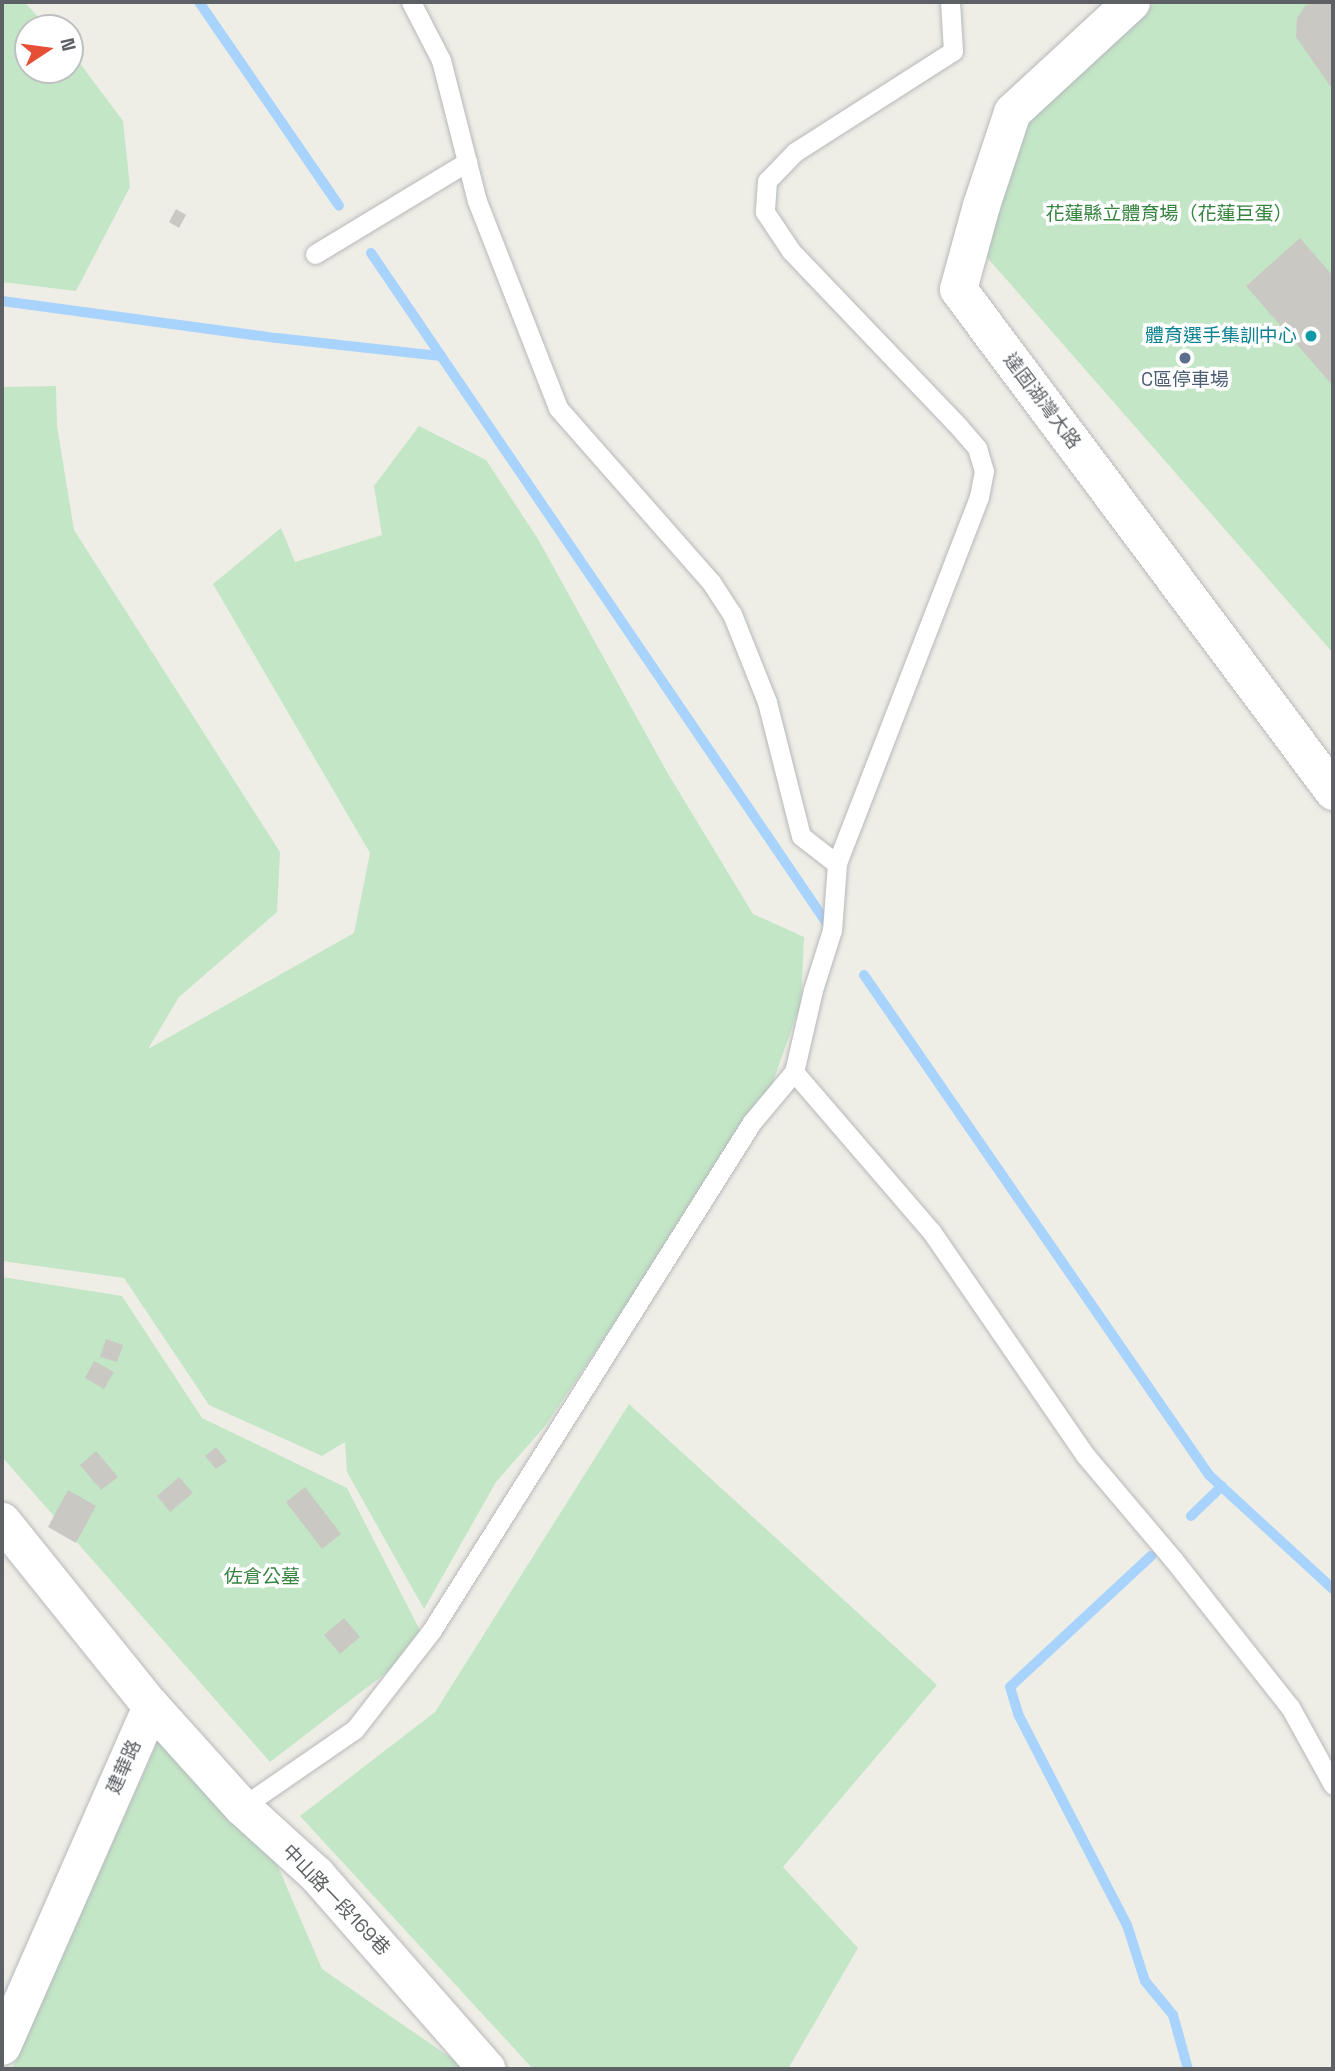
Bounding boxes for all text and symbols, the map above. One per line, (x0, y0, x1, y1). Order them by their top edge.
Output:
north arrow (14, 14, 84, 84)
text: N (54, 36, 82, 54)
park label: 花蓮縣立體育場（花蓮巨蛋） (1046, 203, 1292, 225)
place label: 體育選手集訓中心 (1145, 325, 1297, 347)
marker: 體育選手集訓中心 (1303, 328, 1319, 344)
street label: 達固湖灣大路 (999, 349, 1085, 453)
marker: C區停車場 (1177, 350, 1193, 366)
place label: C區停車場 (1141, 369, 1229, 391)
park label: 佐倉公墓 (224, 1566, 300, 1588)
street label: 建華路 (102, 1736, 146, 1798)
street label: 中山路一段169巷 (277, 1840, 395, 1960)

